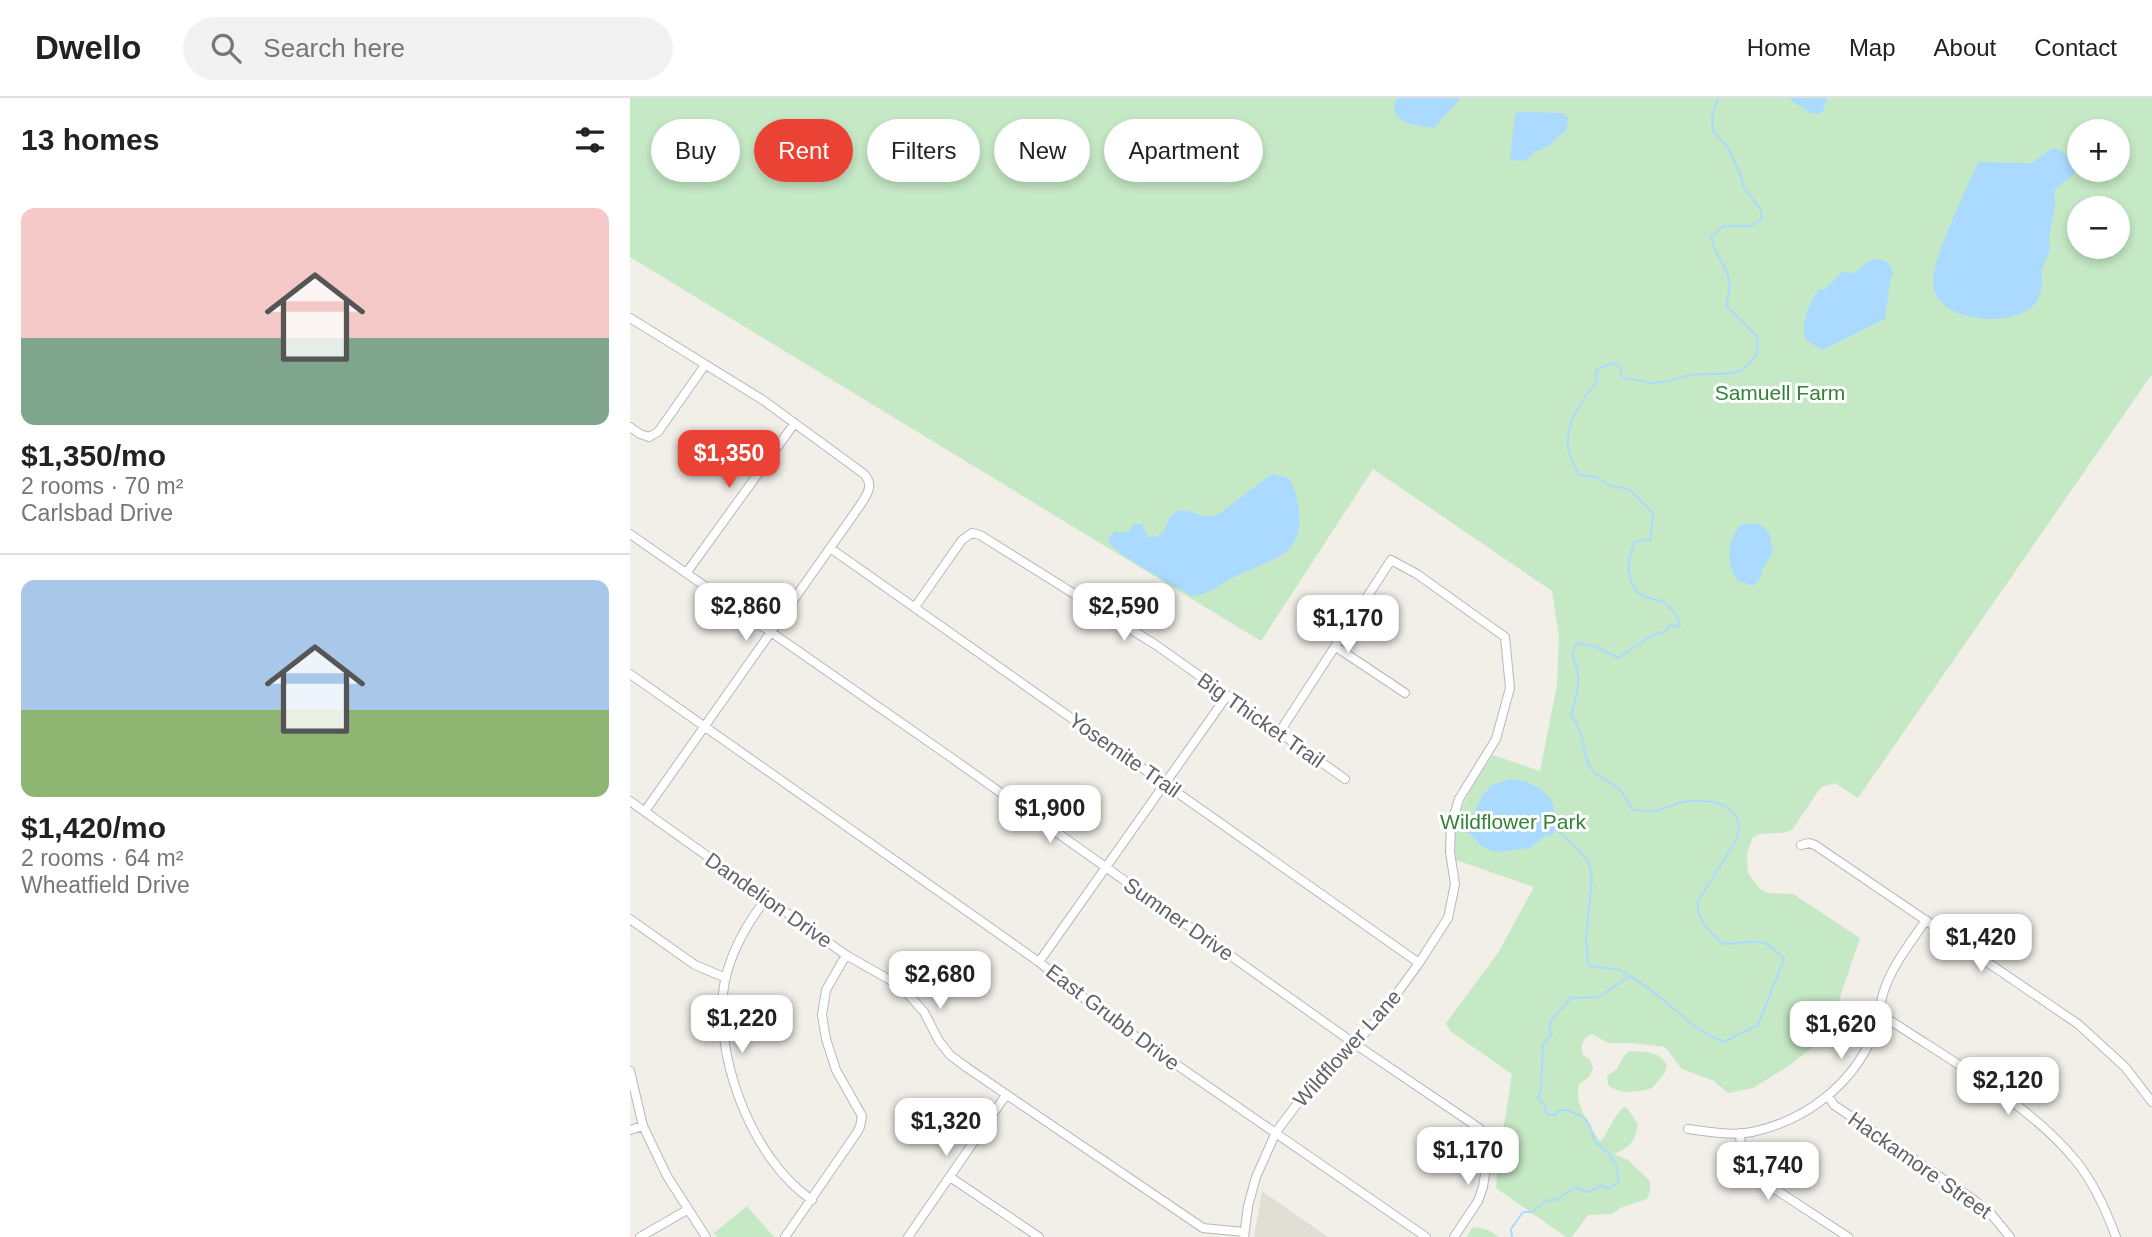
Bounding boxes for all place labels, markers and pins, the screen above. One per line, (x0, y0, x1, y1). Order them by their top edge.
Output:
pin: $1,350 (672, 430, 786, 490)
pin: $2,860 (689, 584, 803, 643)
pin: $2,590 (1067, 584, 1181, 643)
pin: $1,170 (1291, 596, 1405, 655)
pin: $1,900 (993, 786, 1107, 845)
pin: $1,420 (1924, 914, 2038, 974)
pin: $2,680 (883, 951, 997, 1011)
pin: $1,220 (685, 996, 799, 1055)
pin: $1,620 (1784, 1002, 1898, 1061)
pin: $2,120 (1951, 1058, 2065, 1117)
pin: $1,320 (889, 1098, 1003, 1158)
pin: $1,170 (1411, 1128, 1525, 1187)
pin: $1,740 (1711, 1142, 1825, 1202)

